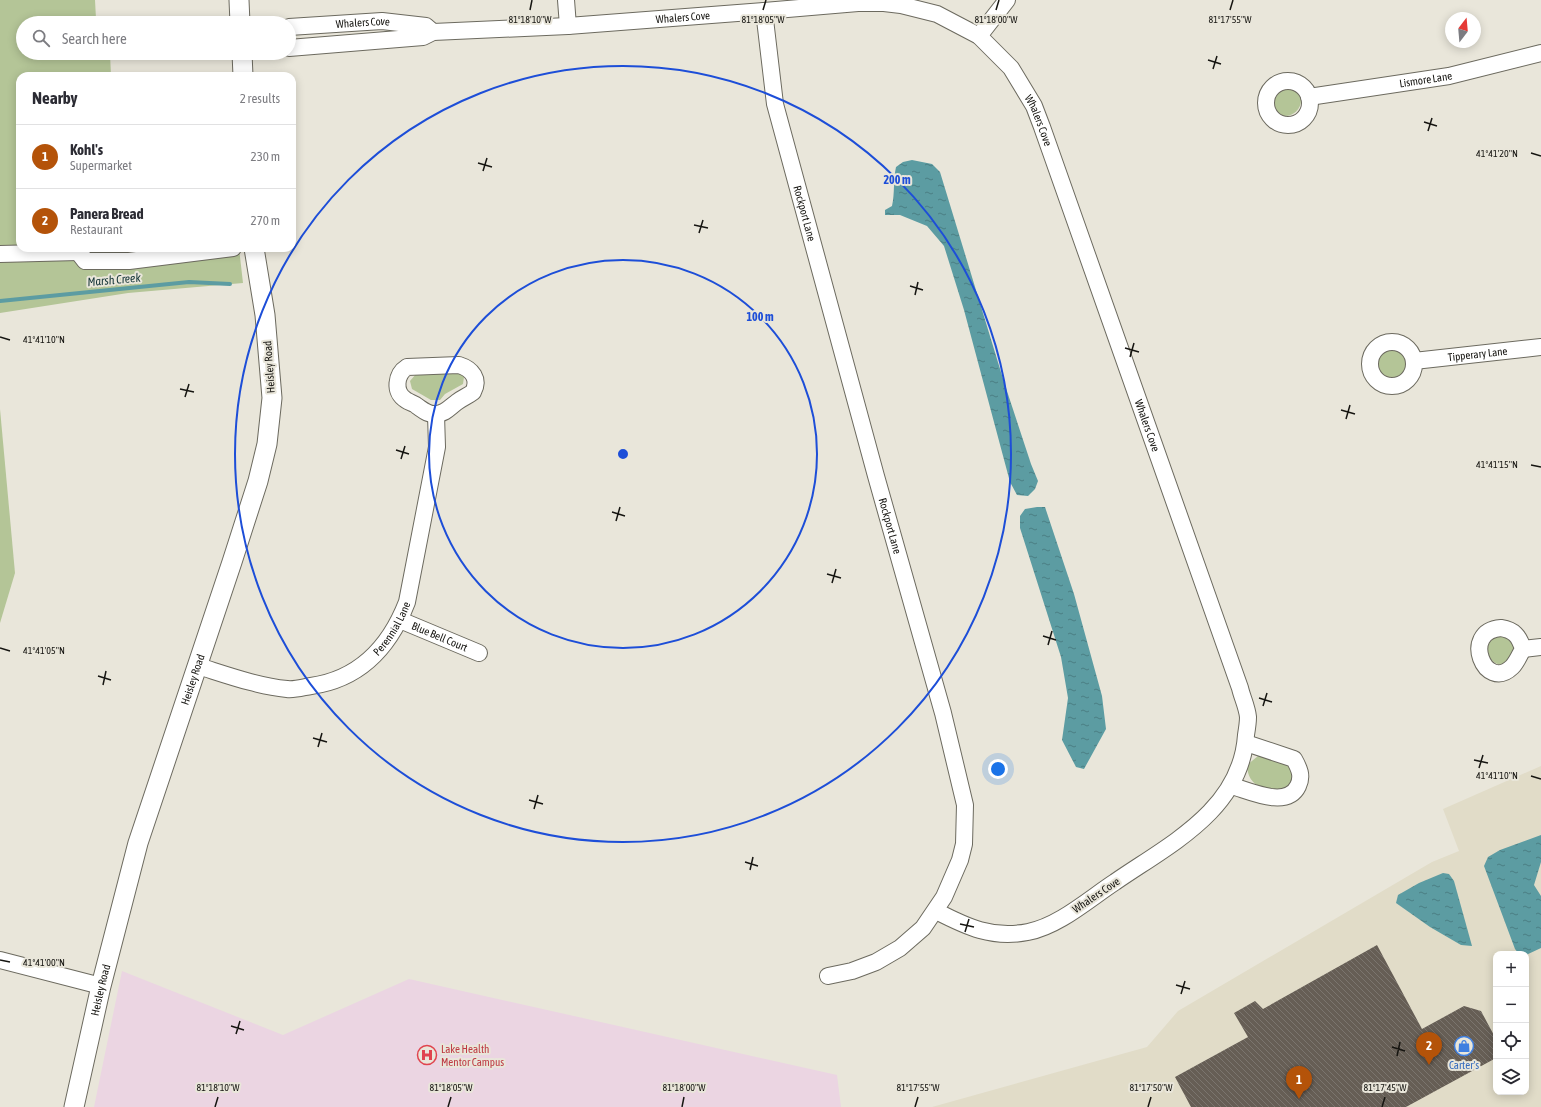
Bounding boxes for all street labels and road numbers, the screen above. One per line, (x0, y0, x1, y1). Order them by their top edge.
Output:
street label: Whalers Cove (655, 9, 710, 25)
street label: Whalers Cove (335, 15, 391, 30)
street label: Lismore Lane (1398, 69, 1453, 89)
street label: Whalers Cove (1023, 92, 1054, 148)
street label: Rockport Lane (791, 184, 818, 243)
street label: Heisley Road (261, 340, 277, 394)
street label: Tipperary Lane (1447, 345, 1508, 363)
street label: Whalers Cove (1133, 398, 1162, 453)
street label: Rockport Lane (877, 497, 904, 555)
street label: Perennial Lane (371, 600, 413, 658)
street label: Blue Bell Court (410, 620, 469, 654)
street label: Heisley Road (179, 653, 207, 706)
street label: Whalers Cove (1070, 875, 1122, 915)
street label: Heisley Road (89, 963, 112, 1017)

